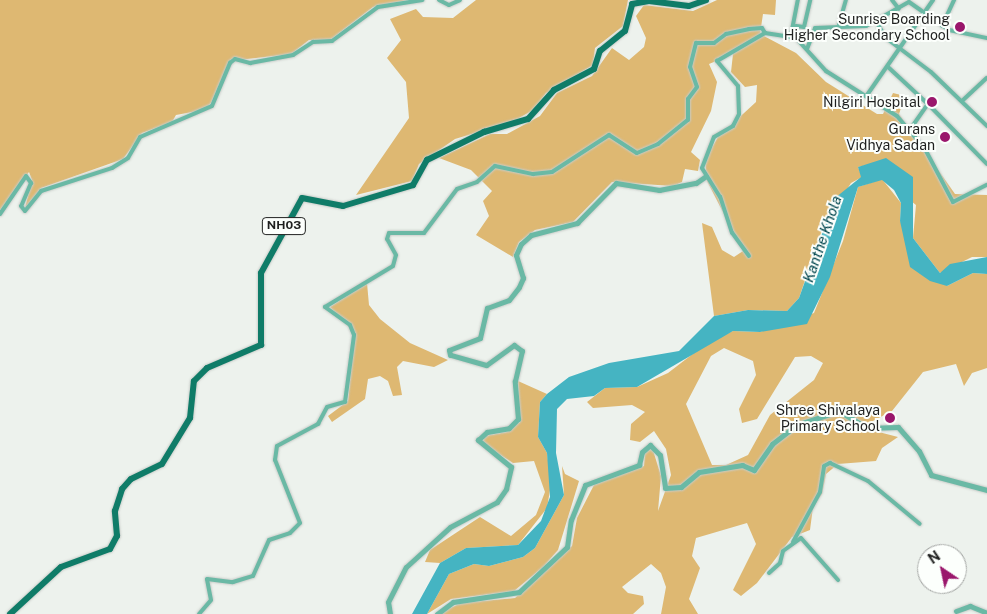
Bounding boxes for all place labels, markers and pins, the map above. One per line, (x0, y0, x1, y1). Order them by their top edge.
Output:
place label: Sunrise Boarding Higher Secondary School (784, 11, 950, 44)
marker: Sunrise Boarding Higher Secondary School (954, 21, 966, 33)
place label: Nilgiri Hospital (823, 94, 921, 110)
marker: Nilgiri Hospital (925, 95, 939, 109)
place label: Gurans Vidhya Sadan (846, 121, 935, 154)
marker: Gurans Vidhya Sadan (939, 131, 951, 143)
place label: Shree Shivalaya Primary School (776, 402, 880, 434)
marker: Shree Shivalaya Primary School (884, 412, 896, 424)

